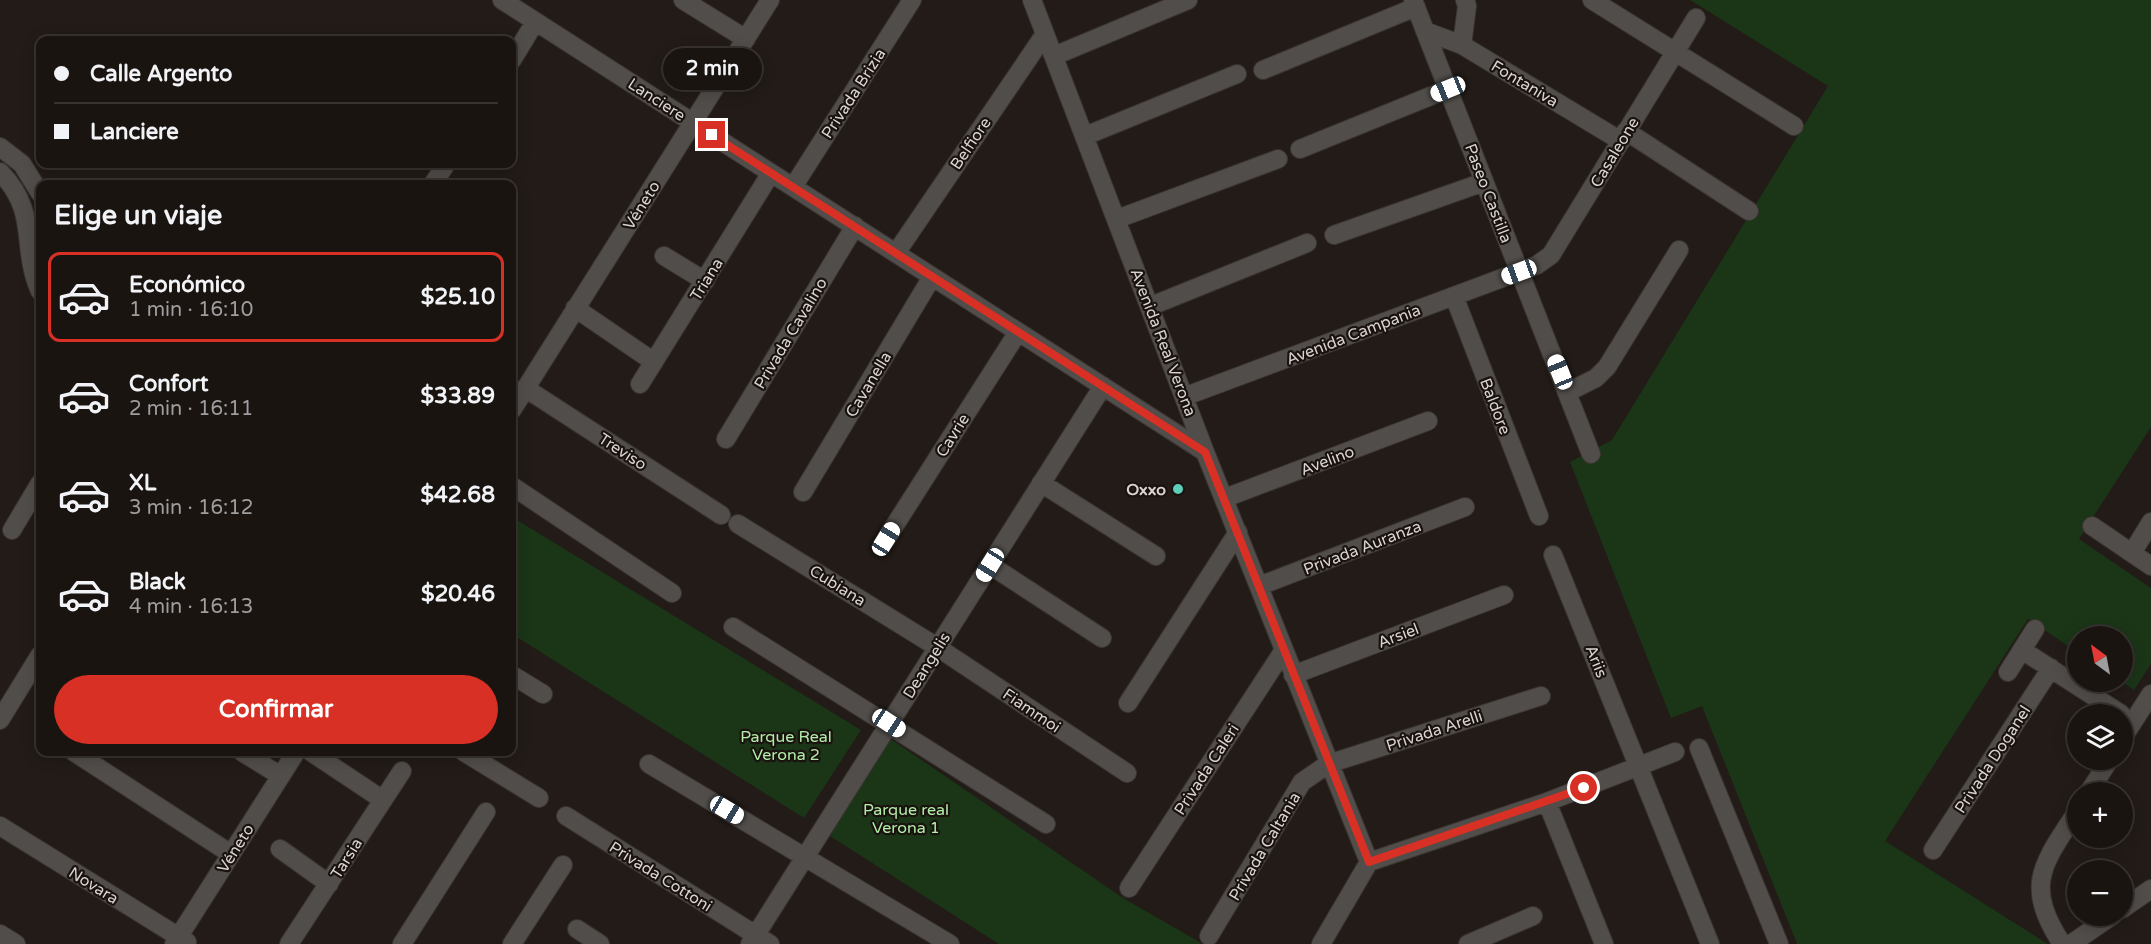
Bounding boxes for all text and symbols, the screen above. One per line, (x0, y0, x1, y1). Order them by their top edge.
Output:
street label: Privada Brizia (817, 45, 890, 142)
callout: 2 min (662, 48, 762, 90)
street label: Fontaniva (1487, 56, 1562, 112)
text: 2 min (686, 57, 739, 81)
text: Calle Argento (90, 61, 232, 87)
street label: Lanciere (624, 74, 689, 126)
car (1428, 74, 1468, 104)
street label: Belfiore (946, 114, 996, 174)
street label: Casaleone (1586, 114, 1644, 191)
text: Lanciere (90, 119, 179, 145)
route end (698, 121, 725, 148)
street label: Paseo Castilla (1460, 141, 1516, 246)
street label: Véneto (619, 177, 665, 234)
text: Elige un viaje (54, 199, 222, 232)
street label: Triana (686, 254, 728, 305)
car (1499, 257, 1539, 287)
street label: Avenida Real Verona (1126, 265, 1201, 419)
icon: car (57, 270, 111, 324)
text: Económico (129, 272, 245, 298)
street label: Privada Cavalino (750, 274, 832, 393)
text: $25.10 (421, 284, 495, 310)
text: 1 min · 16:10 (129, 298, 253, 322)
street label: Avenida Campania (1283, 300, 1423, 370)
street label: Cavanella (841, 348, 896, 421)
car (1545, 352, 1575, 392)
icon: car (57, 369, 111, 423)
text: Confort (129, 371, 208, 397)
street label: Baldore (1475, 375, 1515, 437)
text: $33.89 (421, 383, 495, 409)
text: 2 min · 16:11 (129, 397, 253, 421)
street label: Cavrie (932, 410, 974, 461)
street label: Treviso (595, 429, 650, 475)
street label: Avelino (1298, 442, 1357, 480)
icon: car (57, 468, 111, 522)
text: XL (129, 470, 156, 496)
place label: Oxxo (1126, 480, 1166, 500)
text: $42.68 (420, 482, 495, 508)
marker: Oxxo (1171, 482, 1185, 496)
text: 3 min · 16:12 (129, 496, 253, 520)
street label: Privada Auranza (1301, 516, 1424, 580)
car (869, 519, 903, 559)
car (973, 545, 1007, 585)
street label: Cubiana (806, 561, 869, 611)
icon: car (57, 567, 111, 621)
text: Black (129, 569, 186, 595)
text: $20.46 (421, 581, 495, 607)
text: 4 min · 16:13 (129, 595, 253, 619)
street label: Arsiel (1375, 619, 1422, 653)
north arrow (2067, 626, 2133, 692)
map controls (2067, 626, 2133, 926)
street label: Deangelis (899, 629, 955, 702)
street label: Ariis (1581, 642, 1612, 681)
button: Confirmar (54, 675, 498, 744)
street label: Fiammoi (999, 684, 1064, 737)
street label: Privada Doganel (1950, 702, 2035, 817)
button: layers (2067, 704, 2133, 770)
car (869, 706, 909, 740)
street label: Privada Arelli (1384, 706, 1485, 756)
street label: Privada Caleri (1170, 720, 1244, 819)
park label: Parque Real Verona 2 (740, 727, 832, 765)
route start (1570, 774, 1597, 801)
button: + (2067, 782, 2133, 848)
street label: Privada Caltania (1225, 789, 1305, 905)
car (707, 793, 747, 827)
park label: Parque real Verona 1 (863, 800, 949, 838)
street label: Véneto (213, 820, 259, 877)
street label: Tarsia (327, 834, 367, 883)
street label: Privada Cottoni (605, 837, 716, 916)
button: − (2067, 860, 2133, 926)
street label: Novara (65, 863, 122, 909)

